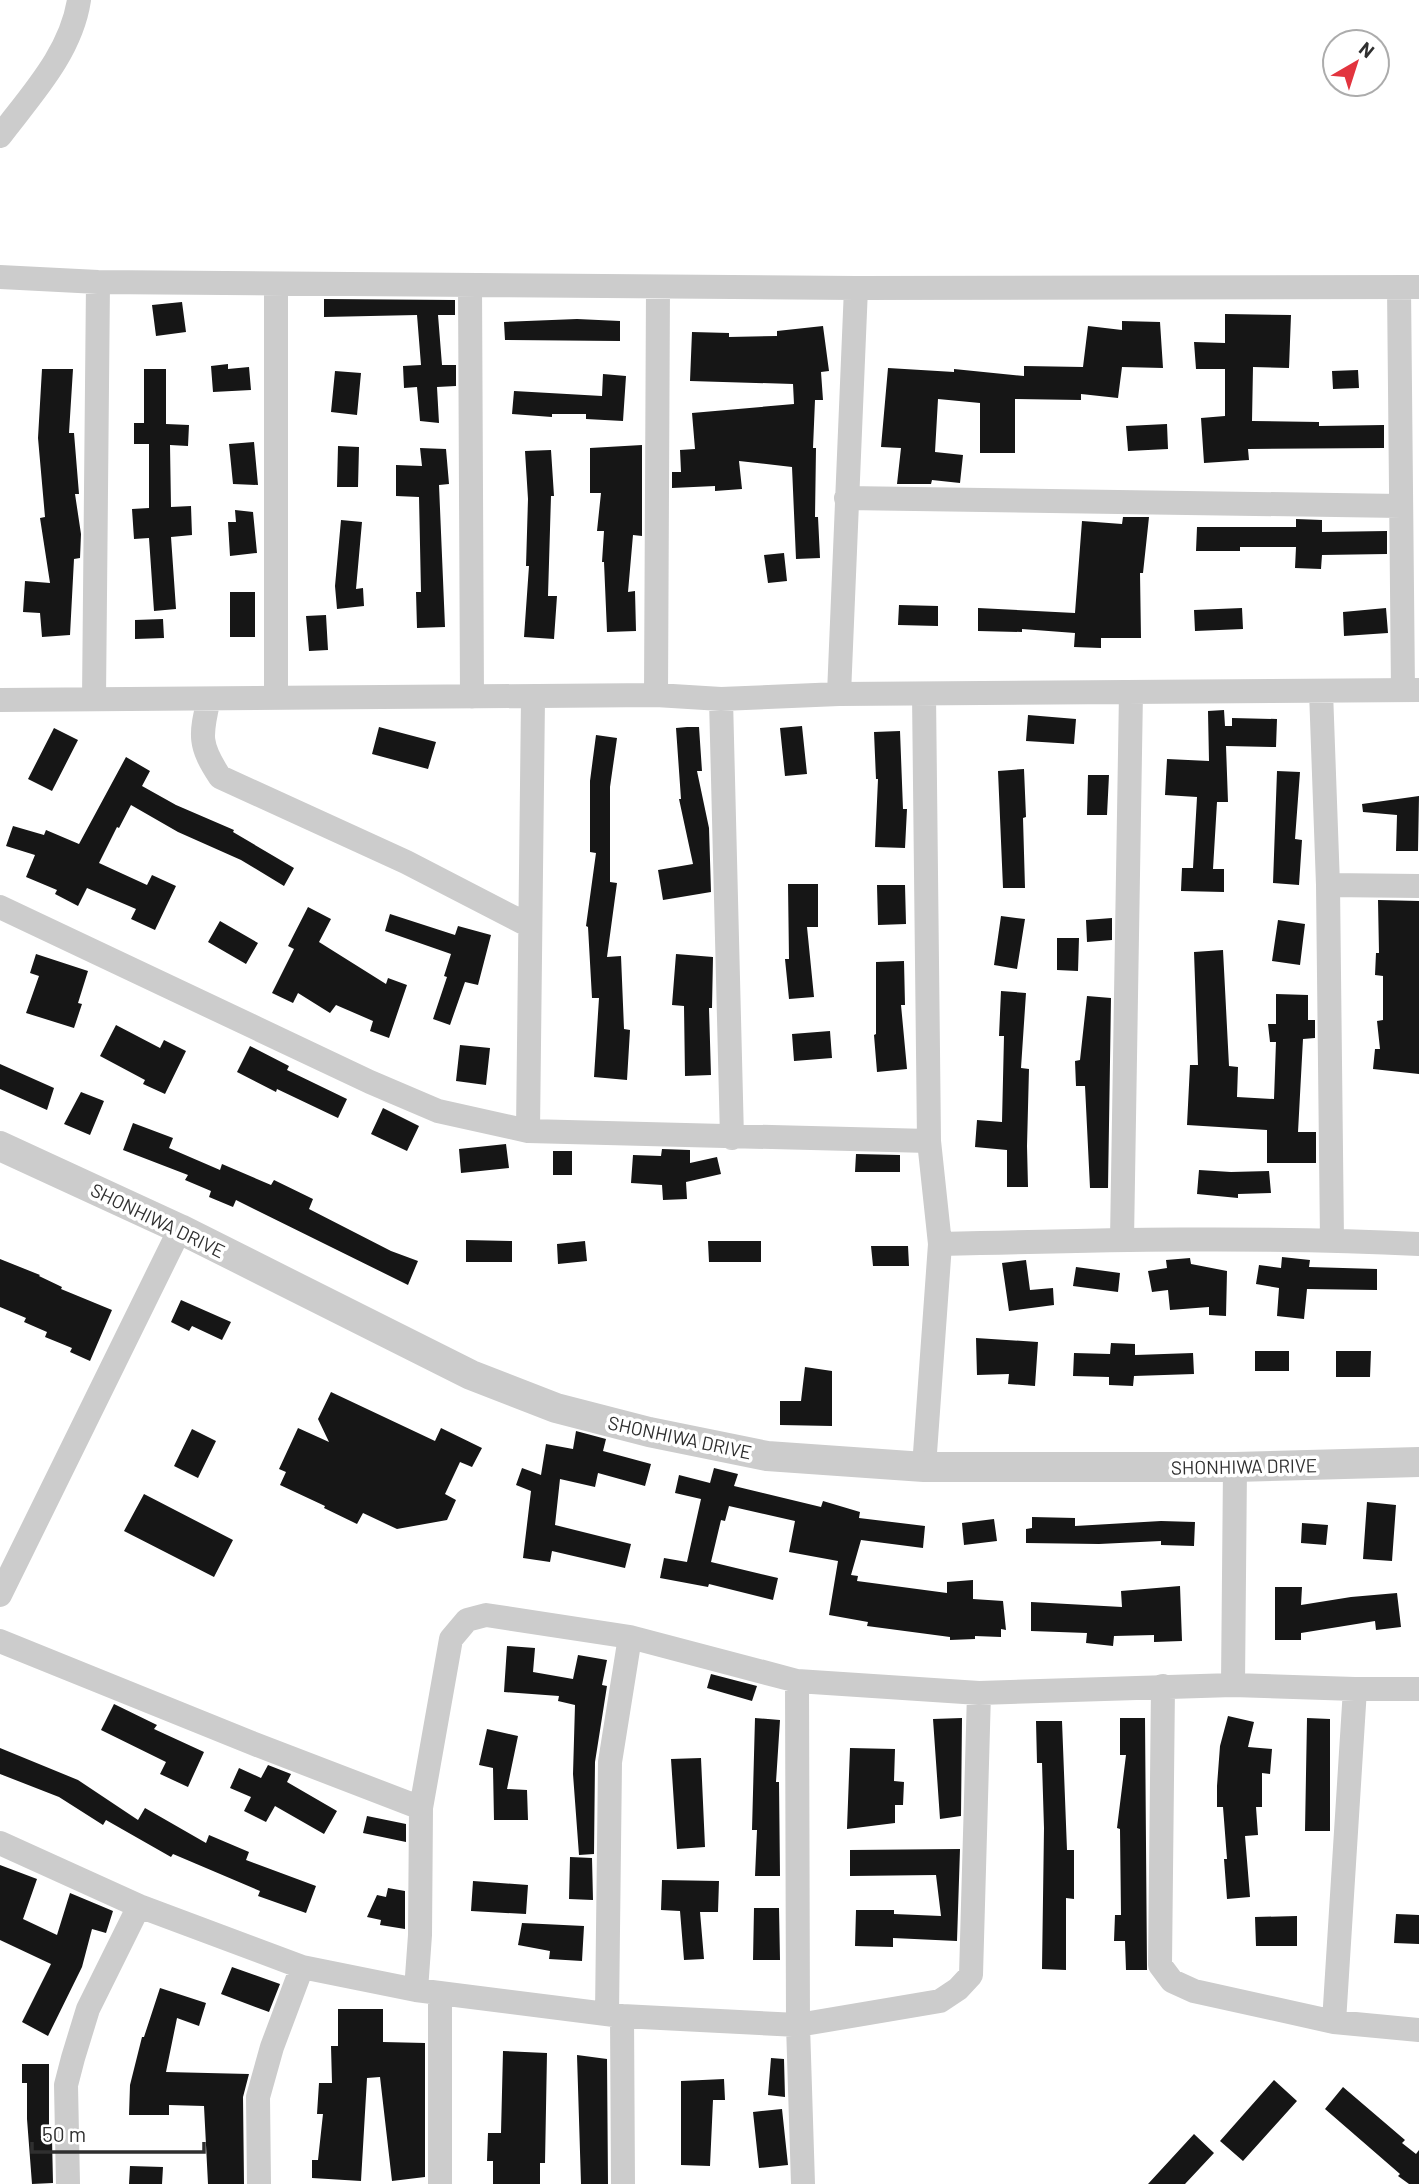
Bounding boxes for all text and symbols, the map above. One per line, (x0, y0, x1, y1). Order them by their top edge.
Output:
north arrow (1321, 28, 1391, 98)
text: N (1355, 36, 1379, 62)
street label: SHONHIWA DRIVE (87, 1178, 229, 1262)
street label: SHONHIWA DRIVE (606, 1411, 754, 1463)
street label: SHONHIWA DRIVE (1171, 1453, 1317, 1479)
scale bar (32, 2110, 203, 2154)
text: 50 m (42, 2121, 86, 2146)

